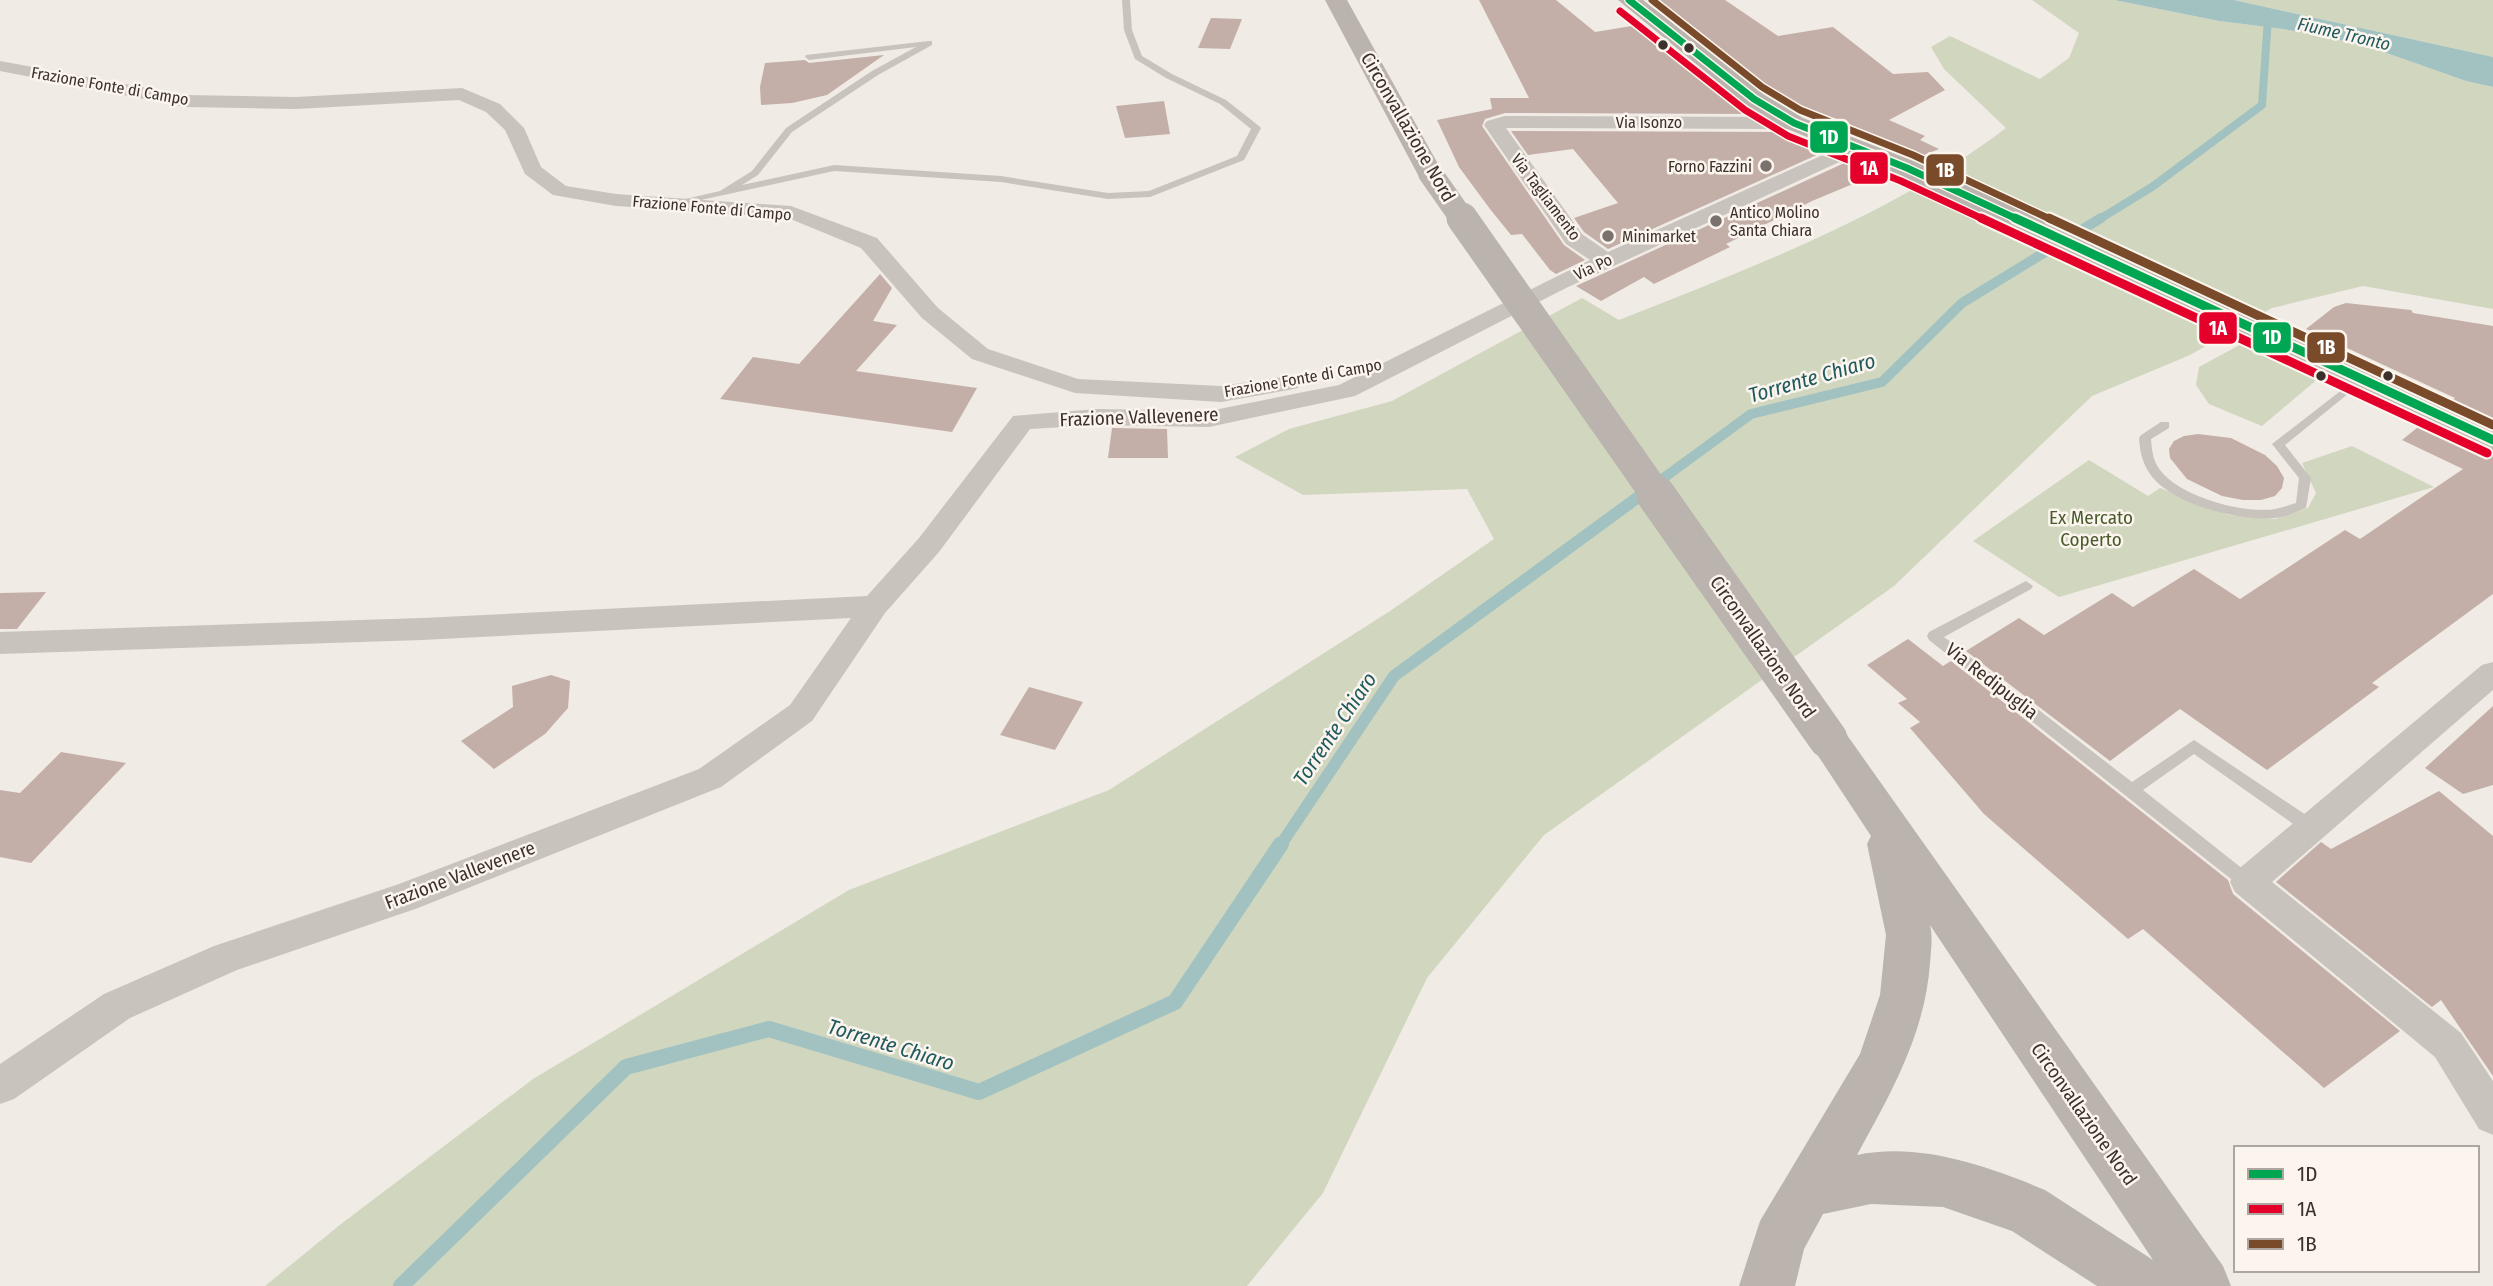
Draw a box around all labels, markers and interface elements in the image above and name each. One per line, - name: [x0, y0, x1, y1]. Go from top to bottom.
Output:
- water label: Fiume Tronto: [2295, 13, 2393, 55]
- unlabelled marker: [1656, 38, 1670, 52]
- unlabelled marker: [1682, 41, 1696, 55]
- street label: Circonvallazione Nord: [1356, 48, 1460, 206]
- street label: Frazione Fonte di Campo: [30, 63, 190, 109]
- street label: Via Isonzo: [1616, 113, 1682, 132]
- line badge: 1D: [1809, 120, 1849, 154]
- text: 1D: [1819, 126, 1839, 149]
- street label: Via Tagliamento: [1507, 150, 1585, 244]
- line badge: 1A: [1849, 151, 1889, 185]
- line badge: 1B: [1925, 153, 1965, 187]
- place label: Forno Fazzini: [1668, 157, 1752, 176]
- text: 1A: [1860, 157, 1879, 180]
- marker: Forno Fazzini: [1758, 158, 1774, 174]
- text: 1B: [1936, 159, 1955, 182]
- street label: Frazione Fonte di Campo: [632, 192, 792, 224]
- place label: Antico Molino Santa Chiara: [1730, 203, 1820, 240]
- marker: Antico Molino Santa Chiara: [1708, 213, 1724, 229]
- place label: Minimarket: [1622, 227, 1697, 246]
- marker: Minimarket: [1600, 228, 1616, 244]
- street label: Via Po: [1571, 250, 1615, 284]
- line badge: 1A: [2198, 311, 2238, 345]
- text: 1A: [2209, 317, 2228, 340]
- line badge: 1D: [2252, 321, 2292, 354]
- text: 1D: [2262, 326, 2282, 349]
- line badge: 1B: [2306, 331, 2346, 364]
- text: 1B: [2317, 336, 2336, 359]
- water label: Torrente Chiaro: [1745, 347, 1879, 409]
- street label: Frazione Fonte di Campo: [1223, 355, 1383, 401]
- unlabelled marker: [2314, 369, 2328, 383]
- unlabelled marker: [2381, 369, 2395, 383]
- street label: Frazione Vallevenere: [1059, 403, 1219, 431]
- park label: Ex Mercato Coperto: [2049, 506, 2133, 551]
- street label: Circonvallazione Nord: [1705, 571, 1821, 723]
- street label: Via Redipuglia: [1941, 638, 2043, 724]
- water label: Torrente Chiaro: [1288, 667, 1382, 791]
- street label: Frazione Vallevenere: [382, 836, 538, 914]
- water label: Torrente Chiaro: [825, 1013, 957, 1077]
- street label: Circonvallazione Nord: [2026, 1038, 2142, 1190]
- legend: [2234, 1146, 2479, 1272]
- text: 1D: [2297, 1161, 2317, 1187]
- text: 1A: [2297, 1196, 2316, 1222]
- text: 1B: [2297, 1231, 2317, 1257]

